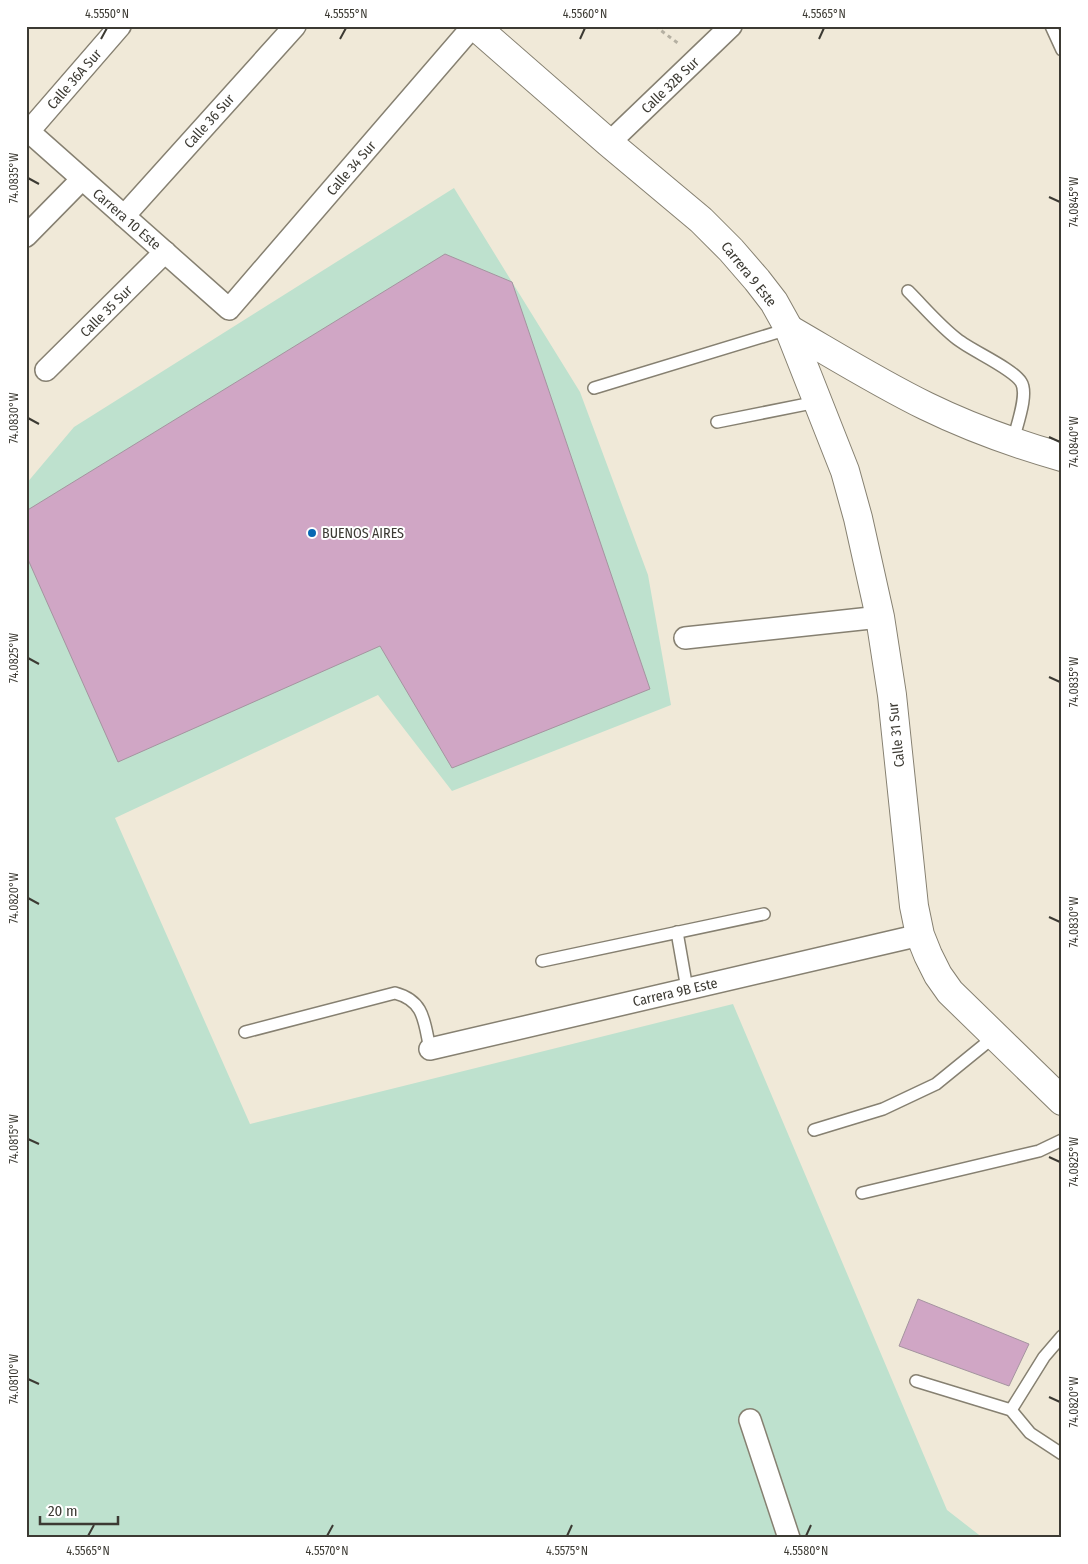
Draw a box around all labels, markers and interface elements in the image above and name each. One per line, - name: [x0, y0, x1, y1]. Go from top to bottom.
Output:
- text: 4.5550°N: [85, 7, 129, 21]
- text: 4.5555°N: [324, 7, 368, 21]
- text: 4.5560°N: [563, 7, 607, 21]
- text: 4.5565°N: [802, 7, 846, 21]
- street label: Calle 36A Sur: [44, 46, 105, 113]
- street label: Calle 32B Sur: [638, 54, 703, 117]
- street label: Calle 36 Sur: [181, 91, 238, 152]
- street label: Calle 34 Sur: [323, 138, 380, 199]
- text: 74.0835°W: [7, 153, 21, 203]
- text: 74.0845°W: [1067, 177, 1081, 227]
- street label: Carrera 10 Este: [89, 185, 164, 254]
- street label: Carrera 9 Este: [717, 238, 780, 310]
- street label: Calle 35 Sur: [77, 282, 136, 341]
- text: 74.0830°W: [7, 392, 21, 444]
- text: 74.0840°W: [1067, 416, 1081, 468]
- place label: BUENOS AIRES: [322, 525, 404, 542]
- marker: BUENOS AIRES: [306, 527, 318, 539]
- text: 74.0825°W: [7, 633, 21, 683]
- text: 74.0835°W: [1067, 657, 1081, 707]
- street label: Calle 31 Sur: [885, 702, 908, 768]
- text: 74.0820°W: [7, 872, 21, 924]
- text: 74.0830°W: [1067, 896, 1081, 948]
- street label: Carrera 9B Este: [631, 974, 719, 1010]
- text: 74.0815°W: [7, 1114, 21, 1164]
- text: 74.0825°W: [1067, 1137, 1081, 1187]
- text: 74.0810°W: [7, 1354, 21, 1404]
- text: 74.0820°W: [1067, 1376, 1081, 1428]
- scale bar: [40, 1494, 118, 1526]
- text: 20 m: [48, 1502, 78, 1520]
- text: 4.5565°N: [66, 1544, 110, 1558]
- text: 4.5570°N: [305, 1544, 349, 1558]
- text: 4.5575°N: [546, 1544, 588, 1558]
- text: 4.5580°N: [784, 1544, 828, 1558]

